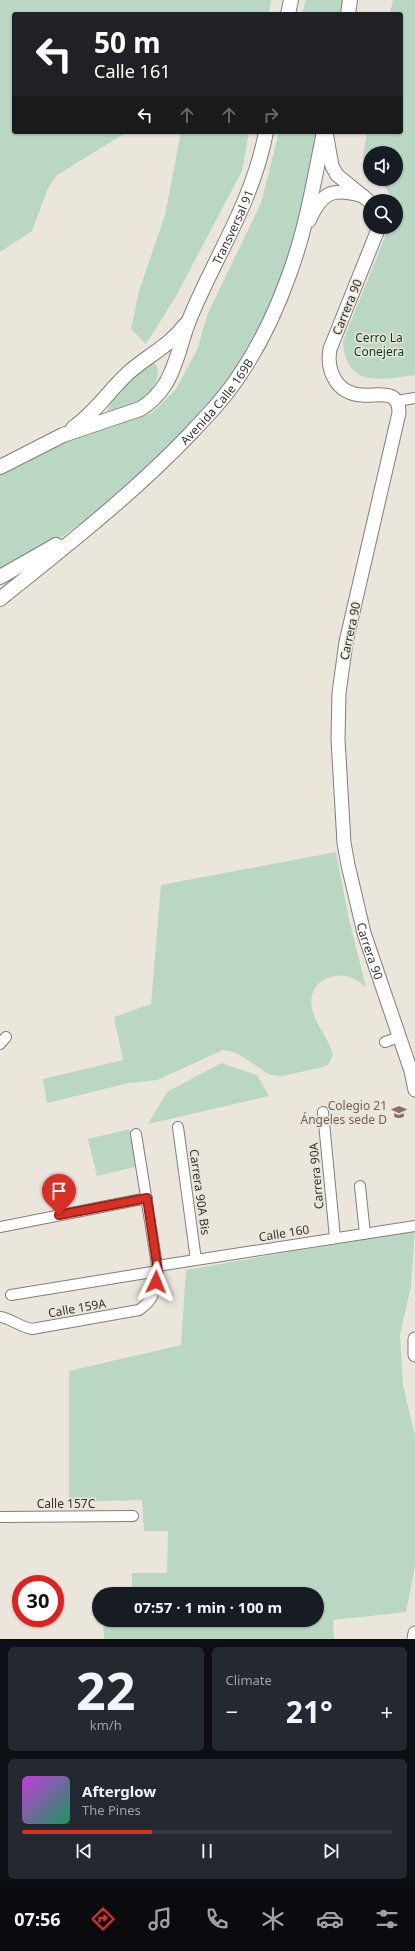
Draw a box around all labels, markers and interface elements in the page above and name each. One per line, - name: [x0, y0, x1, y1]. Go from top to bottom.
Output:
- text: 50 m: [94, 23, 161, 61]
- icon: left: [28, 28, 80, 80]
- text: Calle 161: [94, 59, 170, 83]
- icon: left: [134, 104, 156, 126]
- icon: ahead: [176, 104, 198, 126]
- icon: ahead: [218, 104, 240, 126]
- icon: right: [260, 104, 282, 126]
- map controls: [363, 146, 403, 234]
- button: sound: [363, 146, 403, 186]
- street label: Transversal 91: [208, 187, 257, 267]
- button: search: [363, 194, 403, 234]
- street label: Carrera 90: [328, 276, 366, 338]
- park label: Cerro La Conejera: [354, 329, 404, 360]
- street label: Avenida Calle 169B: [176, 355, 257, 448]
- street label: Carrera 90: [336, 600, 364, 662]
- street label: Carrera 90: [353, 921, 388, 982]
- place label: Colegio 21 Ángeles sede D: [300, 1097, 387, 1128]
- school or university icon: Colegio 21 Ángeles sede D: [390, 1103, 408, 1121]
- street label: Carrera 90A: [305, 1142, 327, 1210]
- street label: Carrera 90A Bis: [186, 1148, 214, 1236]
- pin: [42, 1174, 76, 1215]
- icon: arrive: [48, 1180, 70, 1202]
- street label: Calle 160: [257, 1221, 311, 1245]
- position arrow: [135, 1261, 177, 1303]
- street label: Calle 159A: [47, 1294, 108, 1321]
- street label: Calle 157C: [37, 1495, 96, 1512]
- speed limit sign: 30: [12, 1575, 64, 1627]
- text: 07:57 · 1 min · 100 m: [134, 1597, 282, 1617]
- text: 22: [76, 1654, 136, 1725]
- text: Climate: [226, 1671, 272, 1689]
- text: 21°: [286, 1691, 333, 1732]
- text: −: [226, 1696, 238, 1726]
- text: +: [380, 1696, 393, 1726]
- text: km/h: [90, 1716, 122, 1734]
- text: Afterglow: [82, 1781, 156, 1801]
- text: The Pines: [82, 1801, 141, 1819]
- icon: previous: [73, 1840, 95, 1862]
- icon: pause: [196, 1840, 218, 1862]
- icon: next: [320, 1840, 342, 1862]
- icon: directions: [89, 1905, 117, 1933]
- icon: music: [146, 1905, 174, 1933]
- icon: phone: [203, 1905, 231, 1933]
- icon: climate: [259, 1905, 287, 1933]
- icon: car: [316, 1905, 344, 1933]
- icon: filters: [373, 1905, 401, 1933]
- text: 07:56: [14, 1907, 61, 1931]

